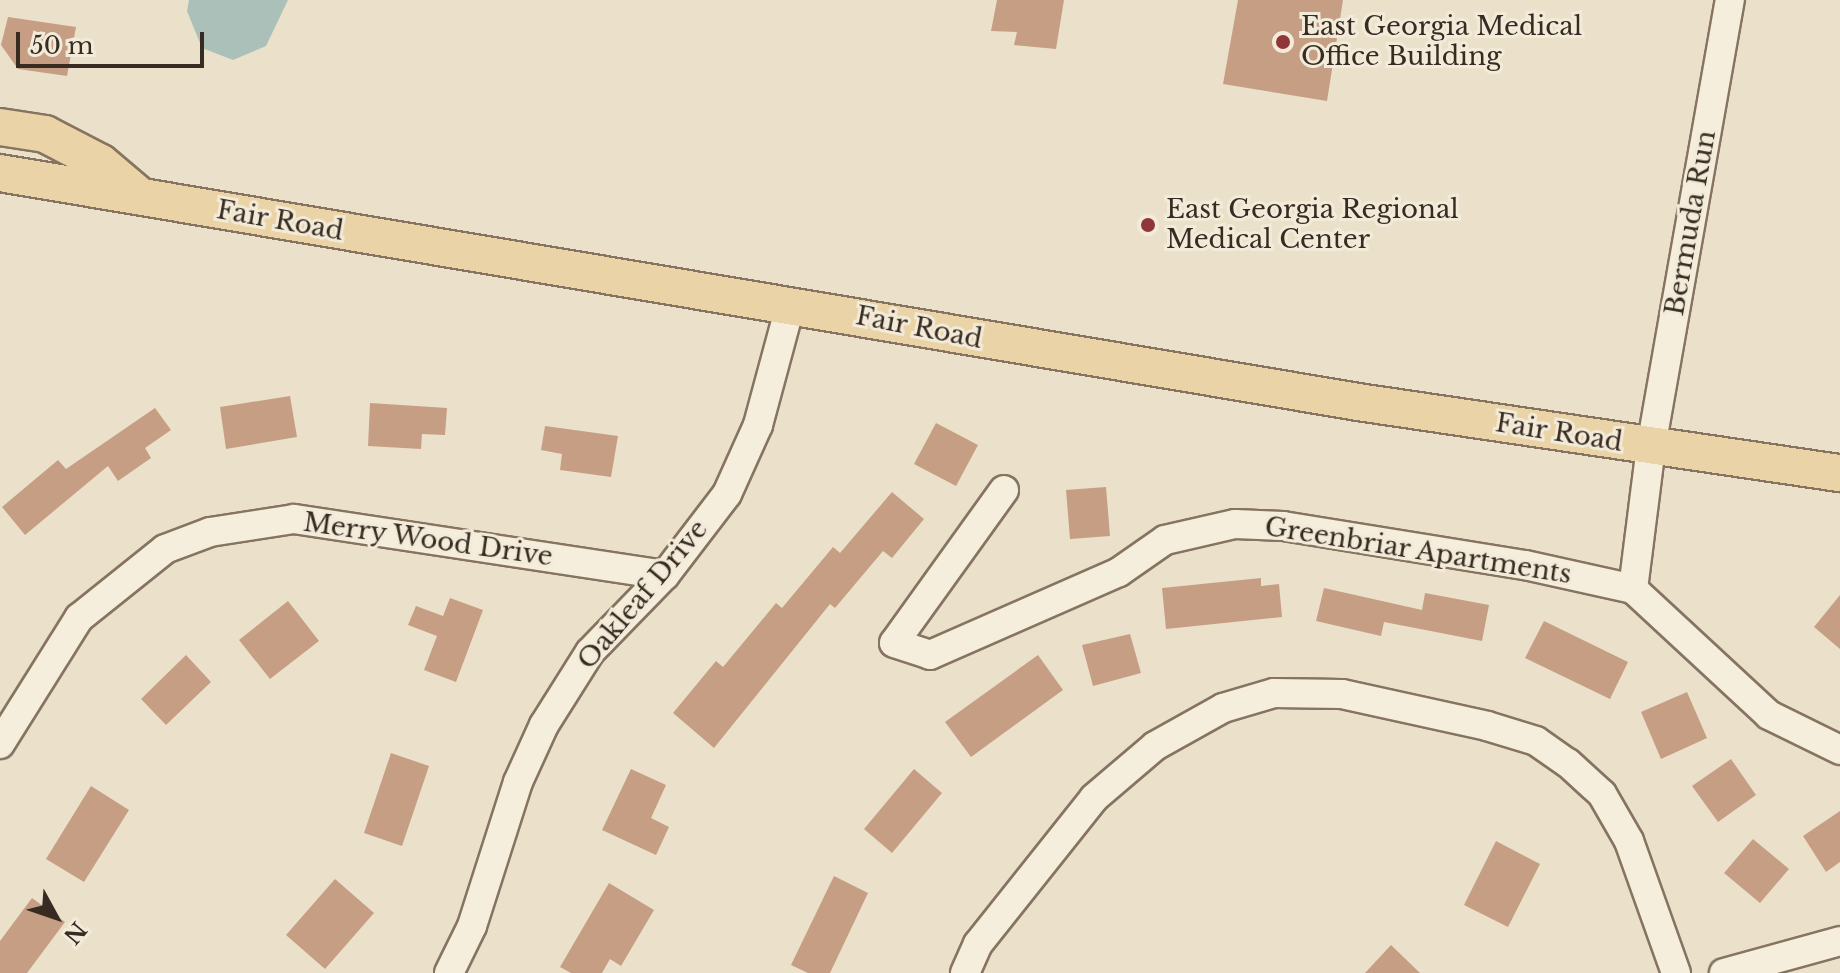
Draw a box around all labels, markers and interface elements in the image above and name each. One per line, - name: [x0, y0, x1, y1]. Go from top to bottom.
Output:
- place label: East Georgia Medical Office Building: [1301, 11, 1582, 72]
- scale bar: [20, 16, 208, 66]
- text: 50 m: [30, 31, 93, 60]
- marker: East Georgia Medical Office Building: [1272, 31, 1294, 53]
- street label: Bermuda Run: [1659, 128, 1723, 318]
- street label: Fair Road: [214, 194, 346, 248]
- place label: East Georgia Regional Medical Center: [1166, 194, 1459, 256]
- marker: East Georgia Regional Medical Center: [1137, 214, 1159, 236]
- street label: Fair Road: [853, 300, 985, 356]
- street label: Fair Road: [1493, 408, 1625, 458]
- street label: Merry Wood Drive: [300, 507, 556, 573]
- street label: Greenbriar Apartments: [1262, 511, 1574, 591]
- street label: Oakleaf Drive: [572, 514, 714, 676]
- north arrow: [16, 877, 96, 957]
- text: N: [58, 916, 92, 949]

